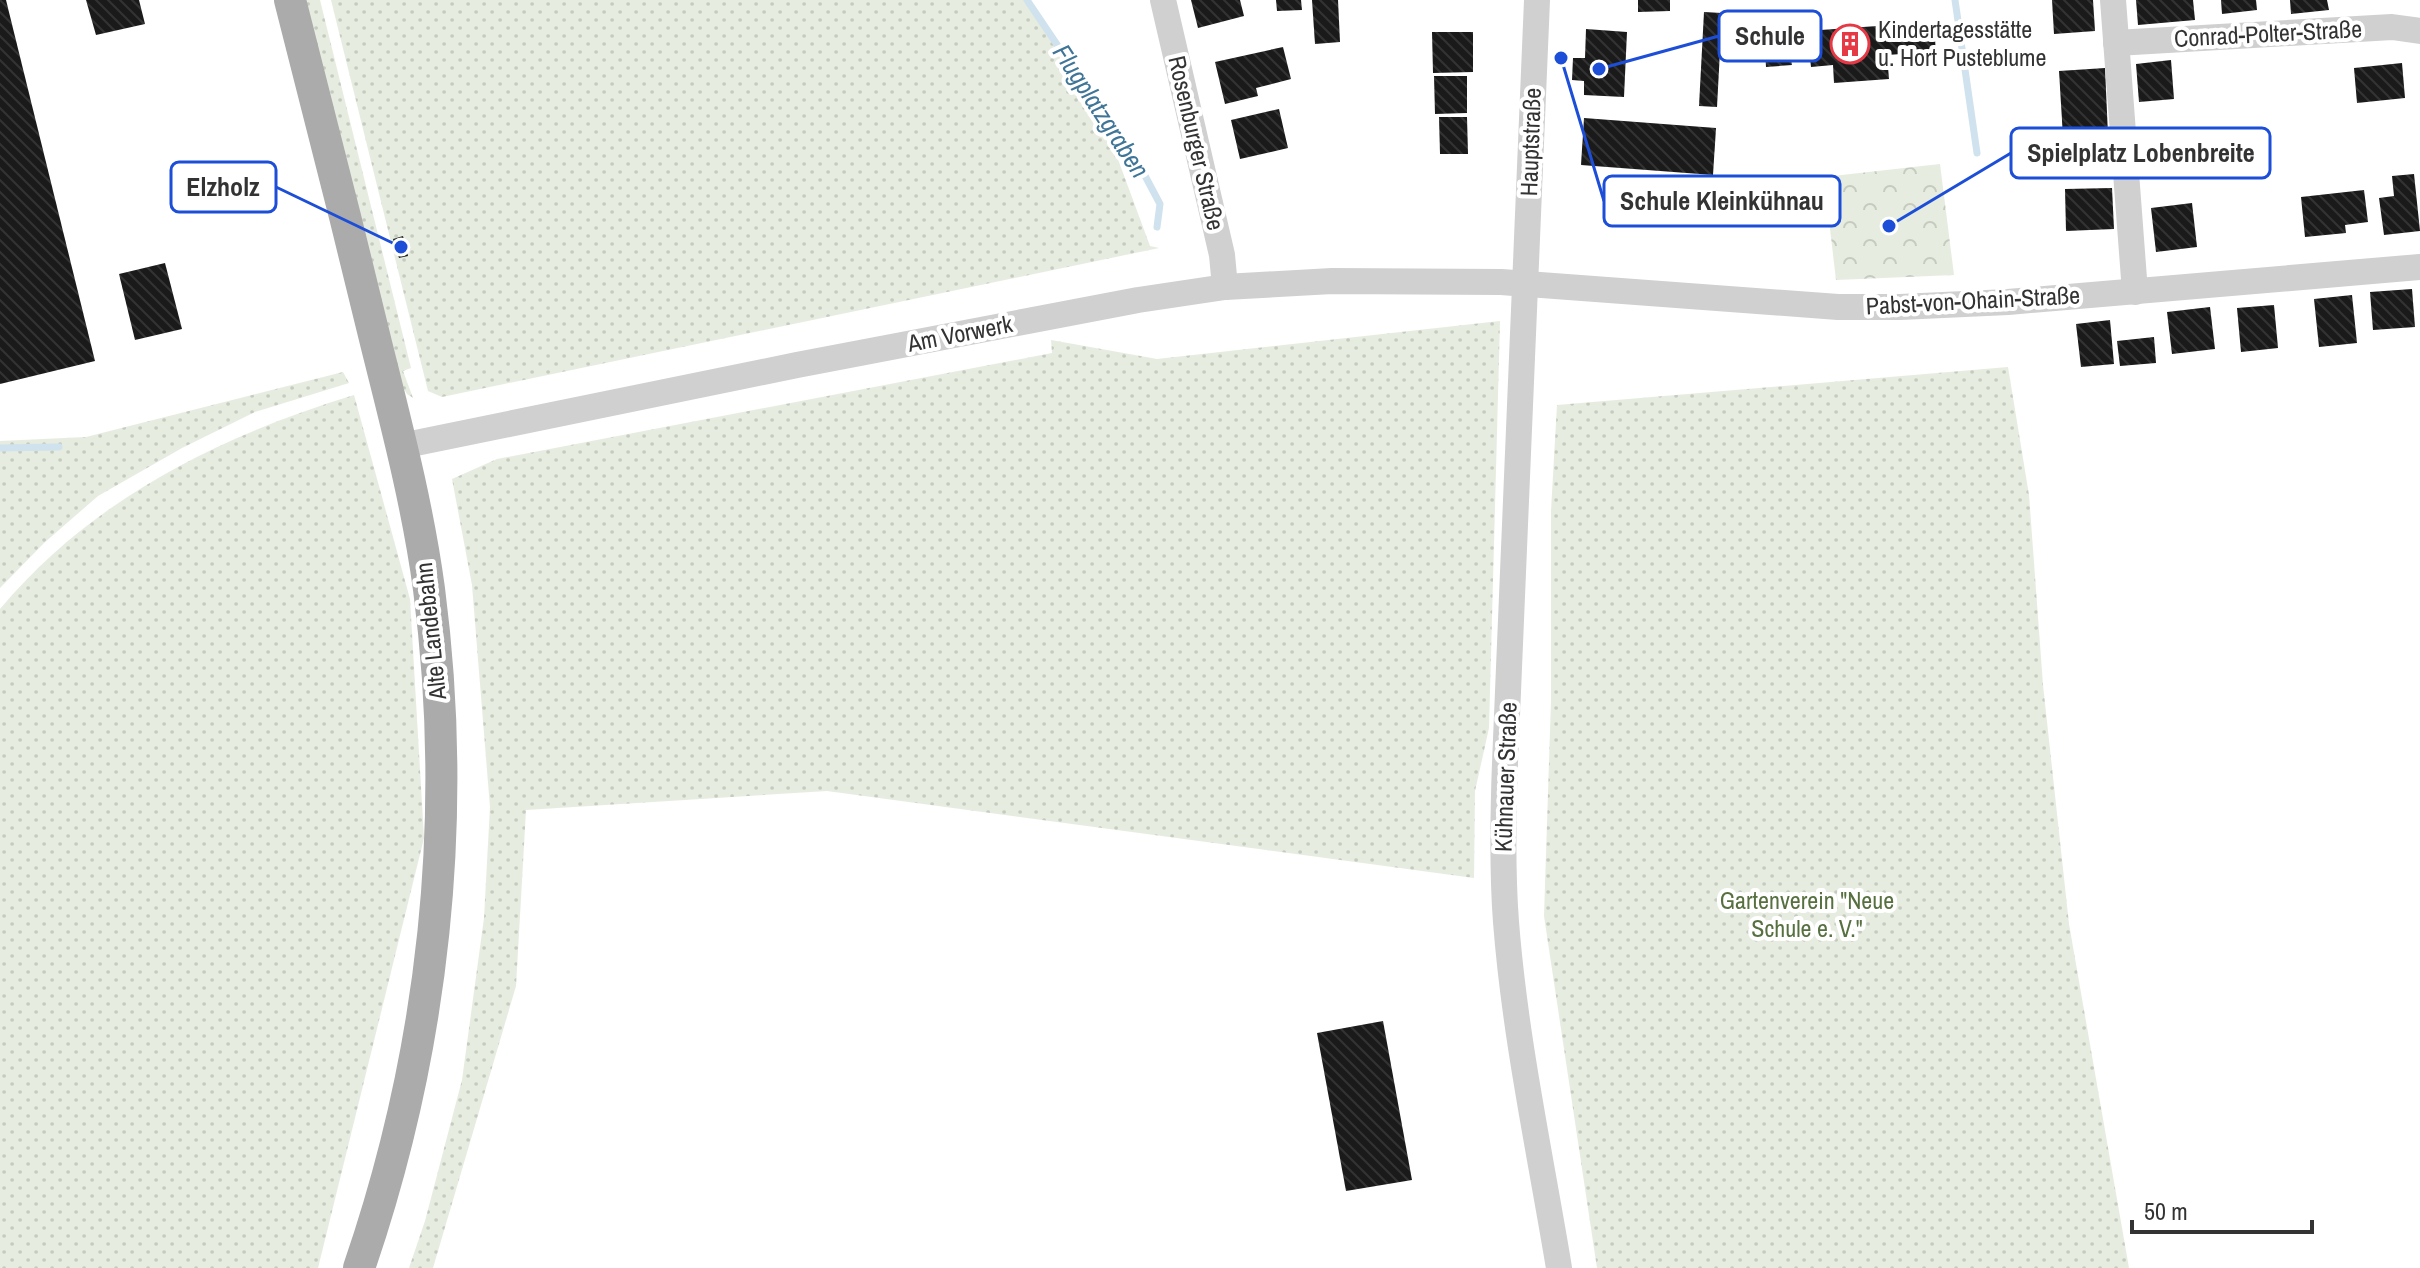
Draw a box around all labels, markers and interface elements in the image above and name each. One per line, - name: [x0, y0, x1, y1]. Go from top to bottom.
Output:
- callout: Schule: [1719, 11, 1821, 61]
- street label: Conrad-Polter-Straße: [2173, 12, 2363, 54]
- place label: Kindertagesstätte u. Hort Pusteblume: [1878, 13, 2046, 73]
- text: Schule: [1735, 18, 1805, 53]
- building icon: Kindertagesstätte u. Hort Pusteblume: [1829, 23, 1871, 65]
- water label: Flugplatzgraben: [1045, 37, 1158, 184]
- street label: Rosenburger Straße: [1161, 52, 1233, 233]
- street label: Hauptstraße: [1512, 87, 1548, 197]
- callout: Spielplatz Lobenbreite: [2011, 128, 2270, 178]
- text: Spielplatz Lobenbreite: [2027, 135, 2255, 170]
- callout: Elzholz: [171, 162, 276, 212]
- text: Elzholz: [186, 169, 260, 204]
- callout: Schule Kleinkühnau: [1604, 176, 1840, 226]
- text: Schule Kleinkühnau: [1620, 183, 1824, 218]
- street label: Pabst-von-Ohain-Straße: [1865, 278, 2081, 322]
- street label: Am Vorwerk: [904, 307, 1015, 359]
- street label: Alte Landebahn: [407, 561, 453, 702]
- street label: Kühnauer Straße: [1486, 702, 1524, 852]
- park label: Gartenverein "Neue Schule e. V.": [1720, 884, 1894, 944]
- scale bar: [2132, 1184, 2312, 1234]
- text: 50 m: [2144, 1195, 2188, 1227]

